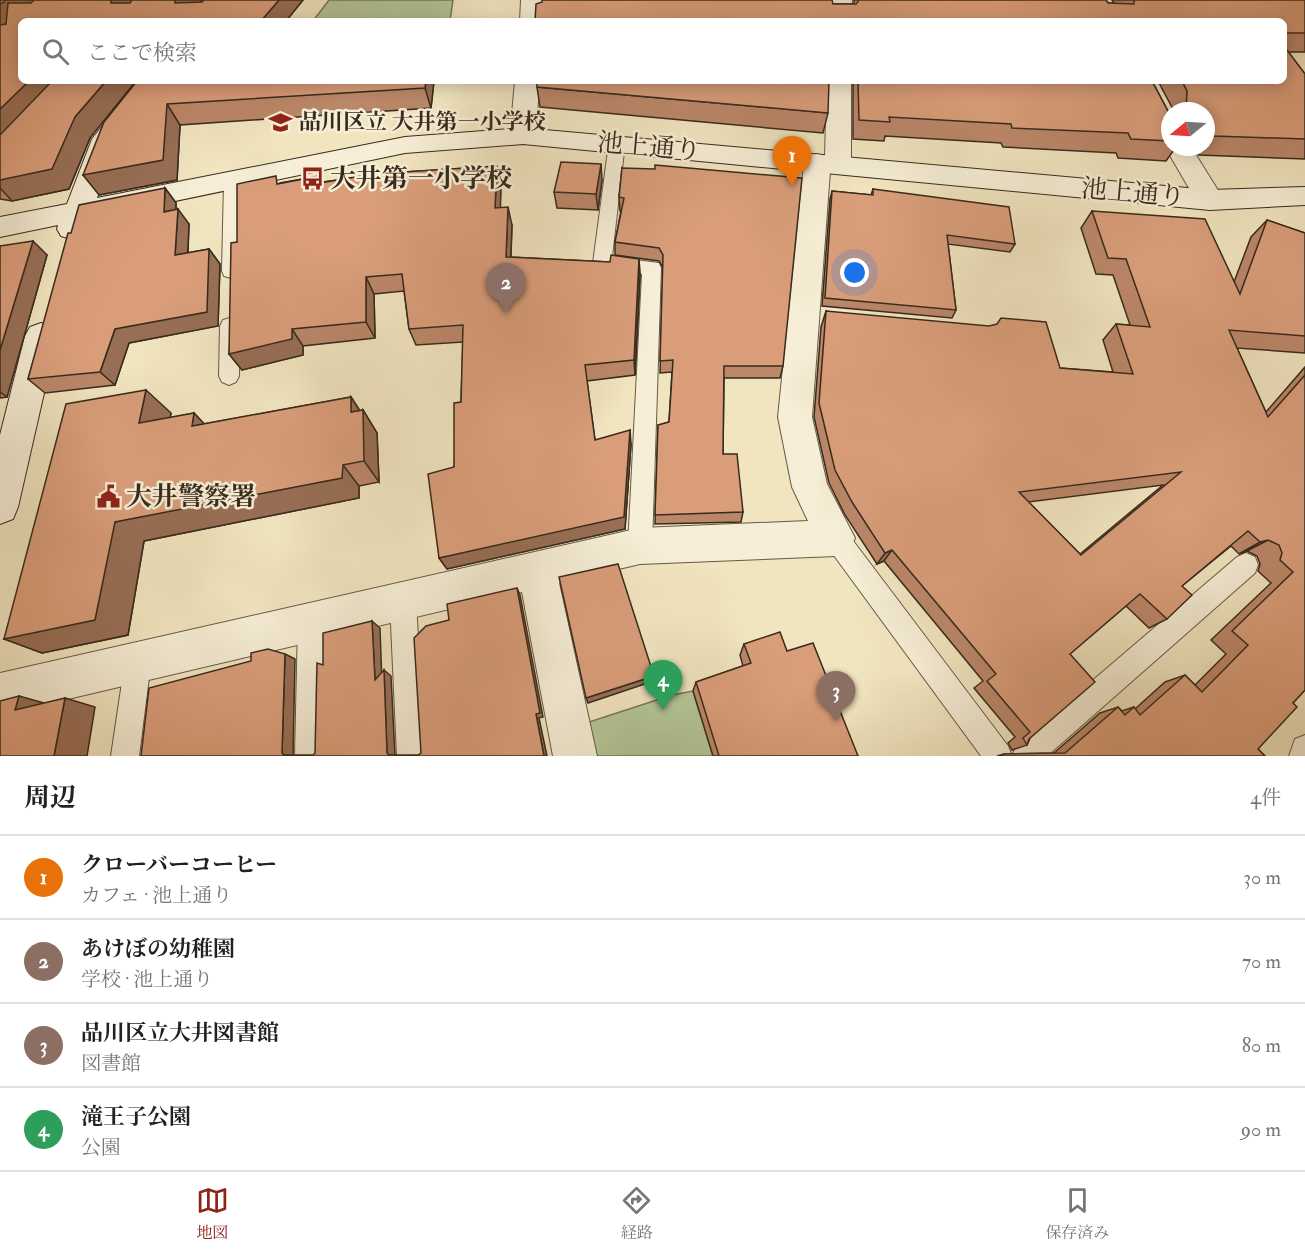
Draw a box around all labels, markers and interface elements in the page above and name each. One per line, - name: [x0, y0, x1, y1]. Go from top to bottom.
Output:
- search box: [18, 18, 1287, 84]
- icon: search: [39, 35, 72, 68]
- text: ここで検索: [87, 39, 197, 67]
- north arrow: [1161, 102, 1215, 156]
- place label: 品川区立 大井第一小学校: [299, 108, 546, 136]
- school or university icon: 品川区立 大井第一小学校: [268, 109, 294, 135]
- street label: 池上通り: [596, 127, 702, 167]
- pin: 1: [772, 136, 812, 186]
- place label: 大井第一小学校: [330, 163, 512, 195]
- bus stop icon: 大井第一小学校: [299, 166, 325, 192]
- street label: 池上通り: [1080, 173, 1186, 213]
- your location: [840, 258, 869, 287]
- pin: 2: [486, 264, 526, 313]
- place label: 大井警察署: [126, 481, 256, 513]
- public building icon: 大井警察署: [95, 484, 121, 510]
- pin: 4: [644, 660, 682, 710]
- pin: 3: [816, 672, 856, 721]
- text: 周辺: [24, 782, 76, 814]
- text: 4件: [1250, 785, 1281, 810]
- text: クローバーコーヒー: [81, 851, 277, 879]
- text: 1: [40, 865, 47, 890]
- text: 30 m: [1243, 865, 1281, 890]
- text: カフェ · 池上通り: [81, 883, 232, 908]
- text: あけぼの幼稚園: [81, 935, 235, 963]
- text: 2: [38, 949, 49, 974]
- text: 70 m: [1242, 949, 1281, 974]
- text: 学校 · 池上通り: [81, 967, 213, 992]
- text: 品川区立大井図書館: [81, 1019, 279, 1047]
- text: 3: [40, 1033, 47, 1058]
- text: 80 m: [1242, 1033, 1281, 1058]
- text: 図書館: [81, 1051, 141, 1076]
- text: 滝王子公園: [81, 1103, 191, 1131]
- text: 4: [38, 1117, 49, 1142]
- text: 90 m: [1241, 1117, 1281, 1142]
- text: 公園: [81, 1135, 121, 1160]
- tab: 地図: [196, 1184, 229, 1243]
- tab: 経路: [620, 1184, 653, 1243]
- tab: 保存済み: [1045, 1184, 1109, 1243]

